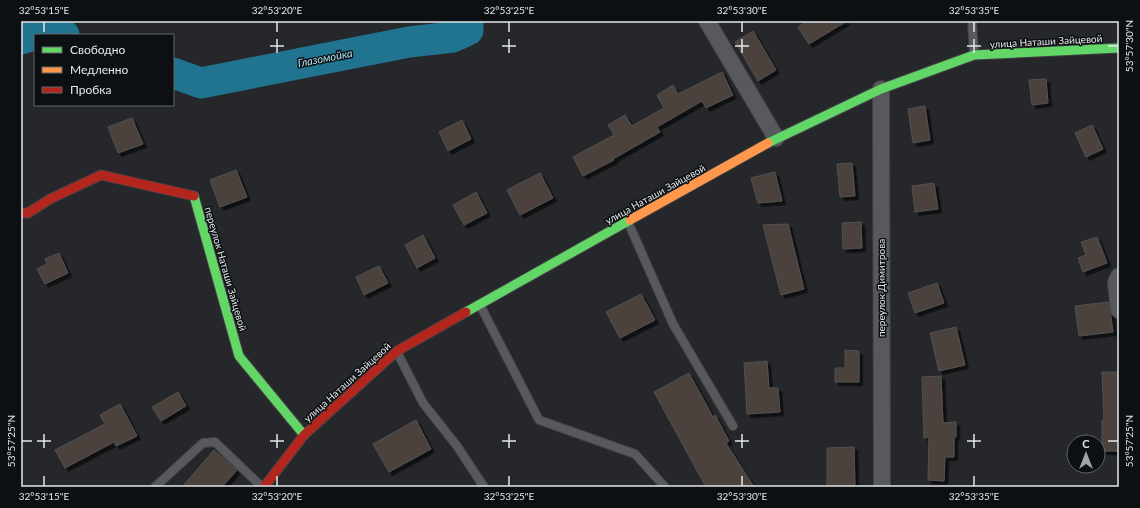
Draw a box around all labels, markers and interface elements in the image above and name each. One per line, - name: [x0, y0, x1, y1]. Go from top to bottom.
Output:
- text: 32°53'15"E: [19, 4, 69, 16]
- text: 32°53'20"E: [252, 4, 302, 16]
- text: 32°53'25"E: [484, 4, 534, 16]
- text: 32°53'30"E: [717, 4, 767, 16]
- text: 32°53'35"E: [949, 4, 999, 16]
- text: 53°57'30"N: [1123, 20, 1135, 72]
- street label: улица Наташи Зайцевой: [989, 32, 1103, 50]
- legend: [34, 34, 174, 106]
- text: Свободно: [70, 42, 126, 57]
- water label: Глазомойка: [296, 46, 354, 69]
- text: Медленно: [70, 62, 129, 77]
- text: Пробка: [70, 82, 111, 97]
- street label: улица Наташи Зайцевой: [603, 161, 707, 227]
- street label: переулок Наташи Зайцевой: [203, 206, 250, 333]
- street label: переулок Димитрова: [875, 239, 887, 337]
- street label: улица Наташи Зайцевой: [301, 340, 393, 424]
- text: 53°57'25"N: [5, 415, 17, 467]
- text: 53°57'25"N: [1123, 415, 1135, 467]
- north arrow: [1066, 434, 1106, 474]
- text: С: [1082, 437, 1090, 450]
- text: 32°53'15"E: [19, 490, 69, 502]
- text: 32°53'20"E: [252, 490, 302, 502]
- text: 32°53'25"E: [484, 490, 534, 502]
- text: 32°53'30"E: [717, 490, 767, 502]
- text: 32°53'35"E: [949, 490, 999, 502]

